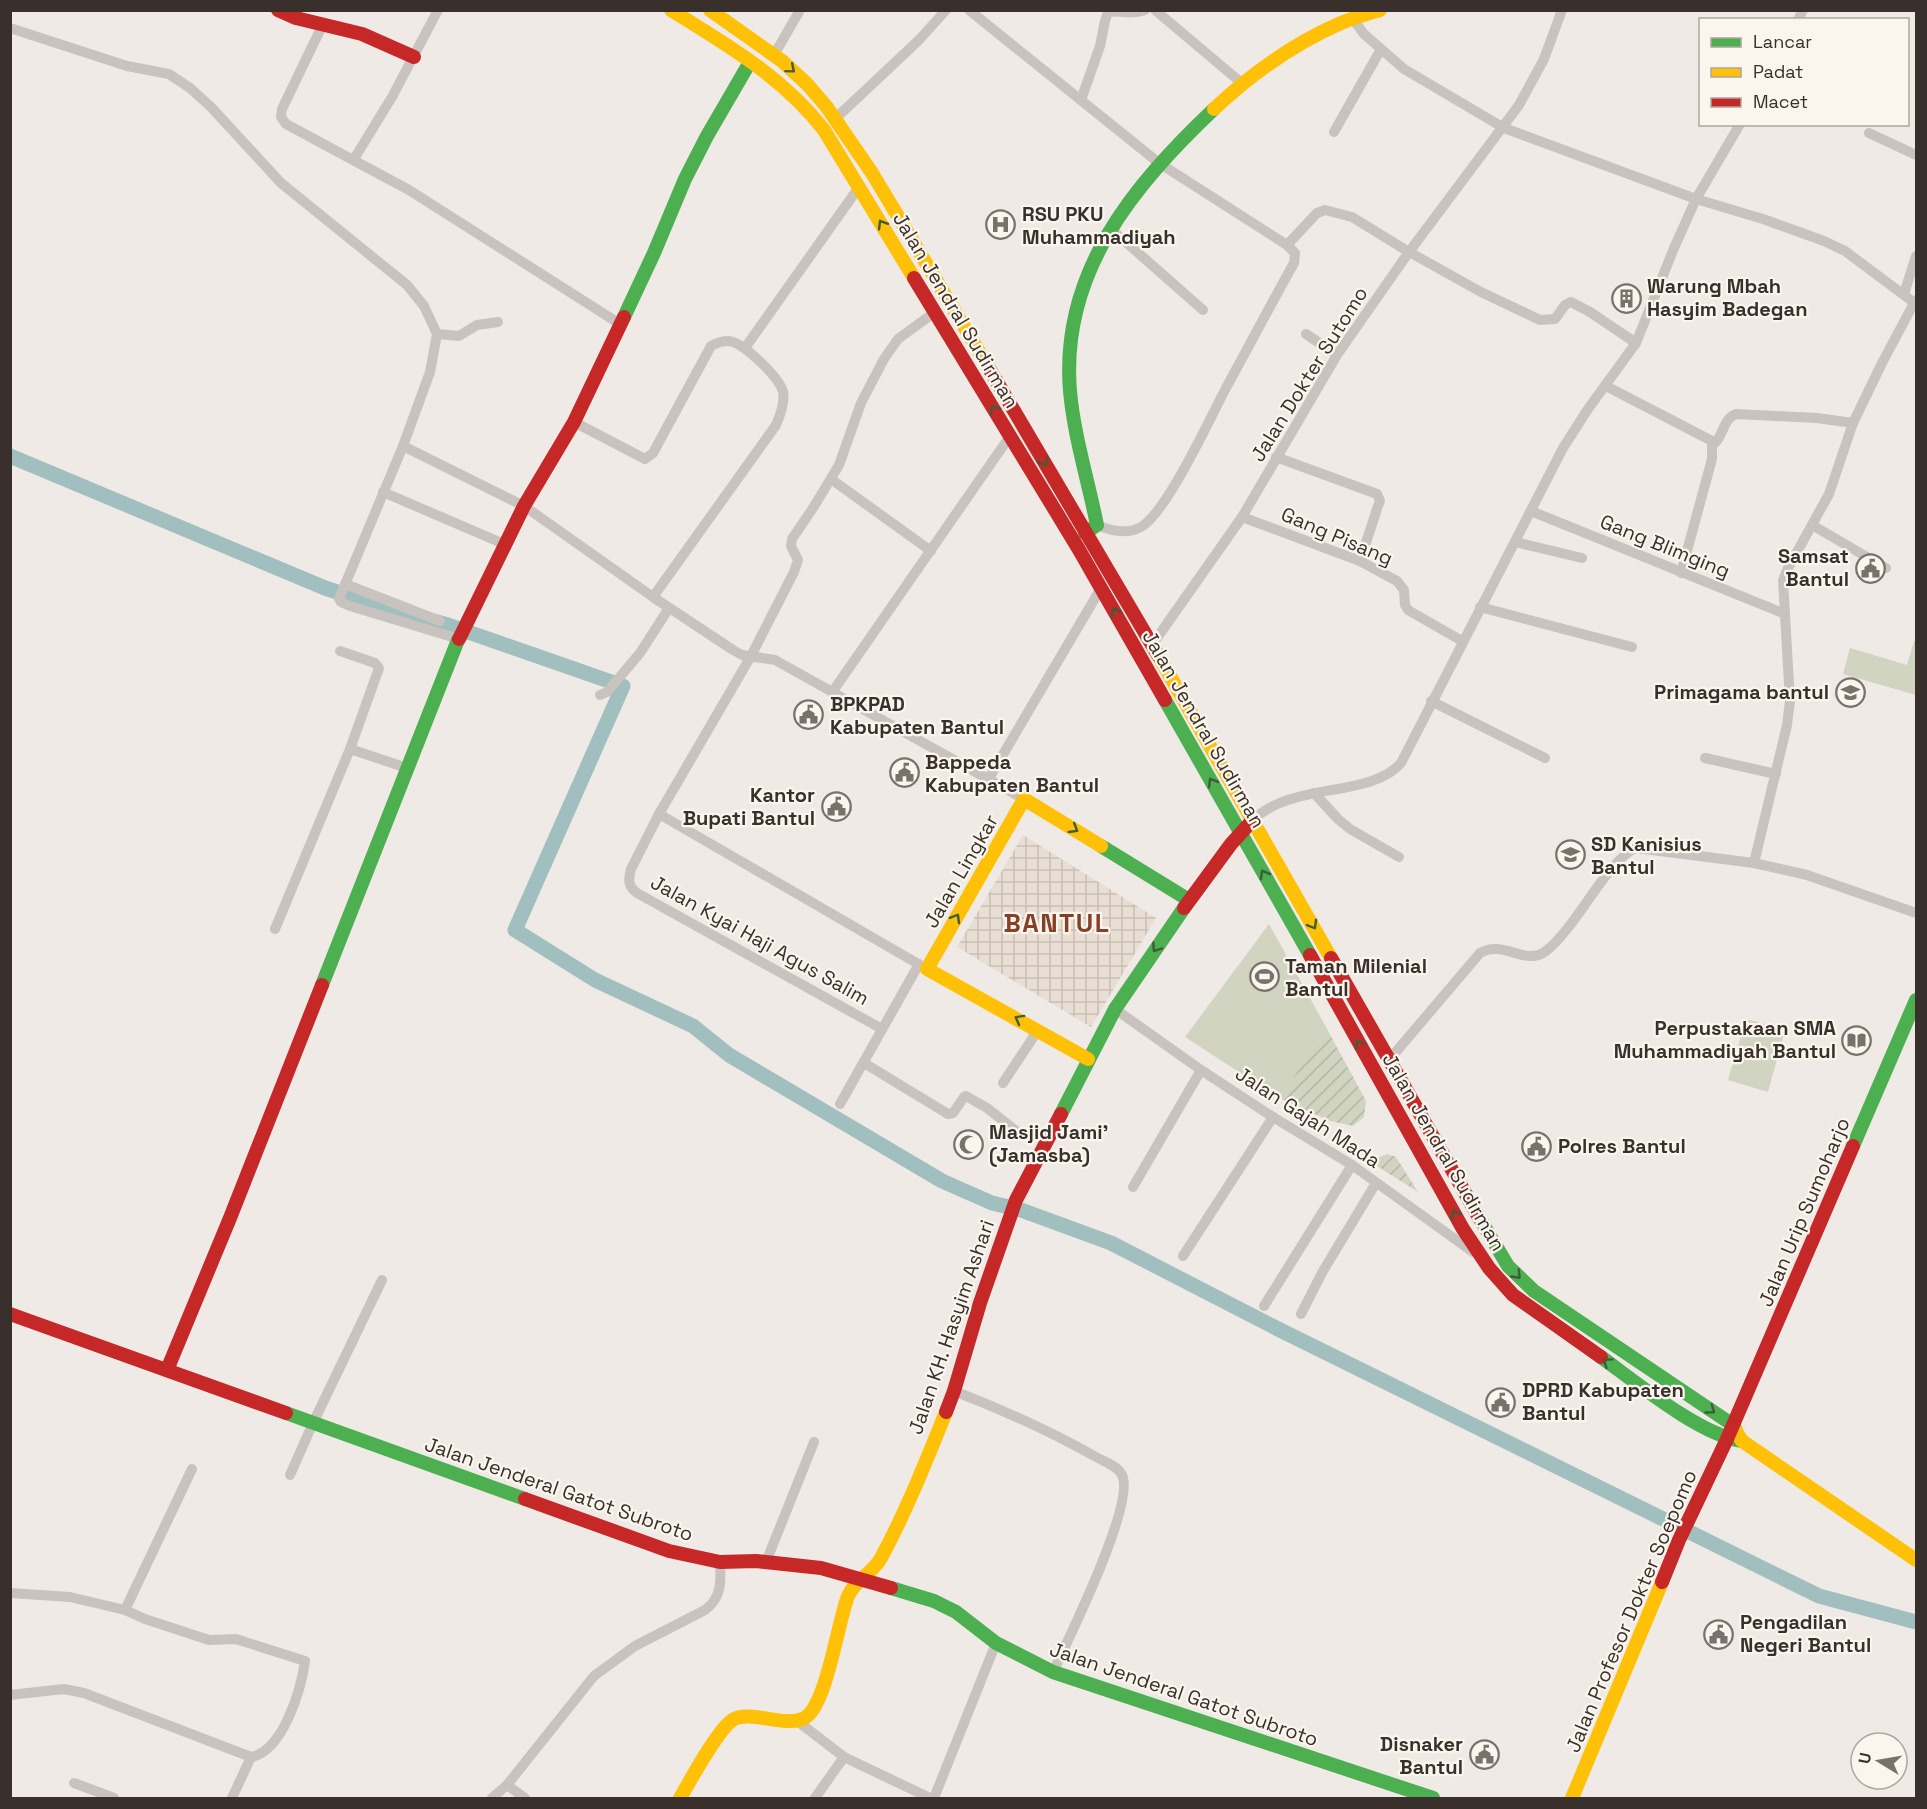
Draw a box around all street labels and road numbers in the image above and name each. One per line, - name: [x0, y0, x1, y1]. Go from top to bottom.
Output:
- street label: Jalan Jendral Sudirman: [887, 207, 1025, 413]
- street label: Jalan Dokter Sutomo: [1245, 282, 1373, 466]
- street label: Gang Pisang: [1277, 501, 1397, 571]
- street label: Gang Blimging: [1596, 508, 1734, 584]
- street label: Jalan Jendral Sudirman: [1137, 625, 1271, 833]
- street label: Jalan Lingkar: [918, 809, 1004, 933]
- street label: Jalan Kyai Haji Agus Salim: [646, 869, 874, 1011]
- street label: Jalan Jendral Sudirman: [1377, 1048, 1511, 1256]
- street label: Jalan Gajah Mada: [1230, 1060, 1386, 1174]
- street label: Jalan Urip Sumoharjo: [1752, 1113, 1856, 1311]
- street label: Jalan KH. Hasyim Ashari: [902, 1216, 1000, 1438]
- street label: Jalan Jenderal Gatot Subroto: [421, 1431, 697, 1547]
- street label: Jalan Profesor Dokter Soepomo: [1560, 1466, 1702, 1756]
- street label: Jalan Jenderal Gatot Subroto: [1046, 1636, 1322, 1752]

